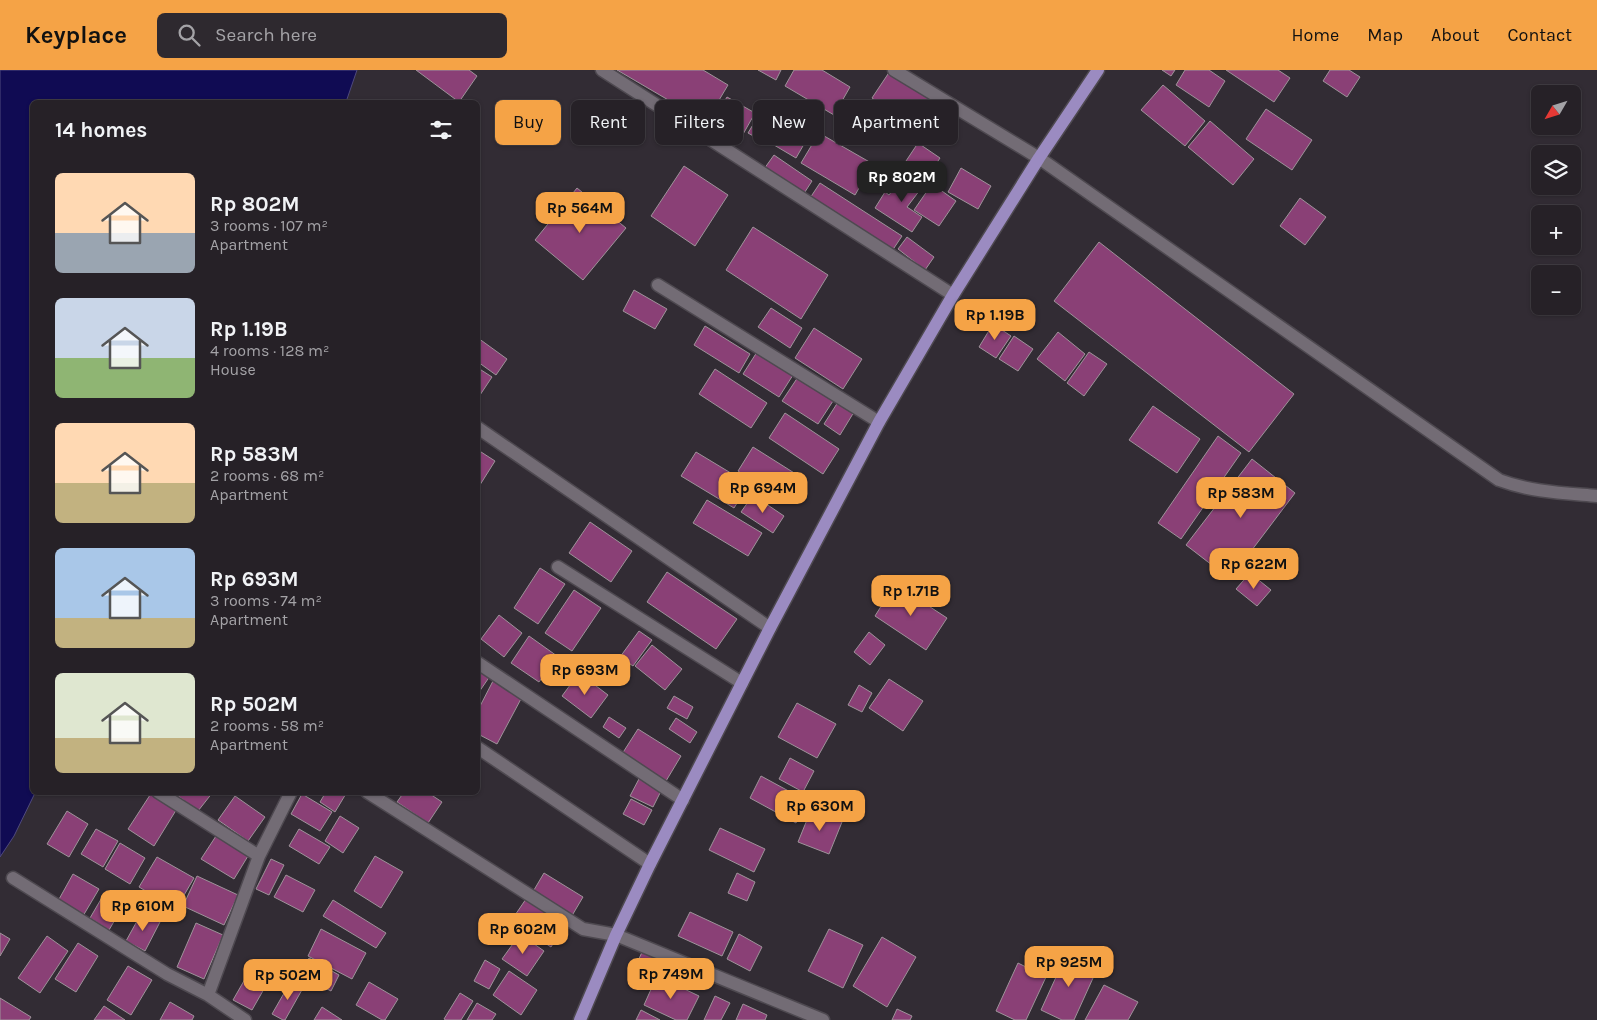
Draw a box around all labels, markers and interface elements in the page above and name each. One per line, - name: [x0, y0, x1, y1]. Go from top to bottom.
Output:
- search box: [157, 13, 507, 58]
- text: Keyplace: [25, 21, 127, 49]
- icon: search: [175, 21, 203, 49]
- text: Search here: [215, 24, 317, 46]
- text: Home: [1291, 24, 1339, 46]
- text: Map: [1367, 24, 1403, 46]
- text: About: [1431, 24, 1480, 46]
- text: Contact: [1508, 24, 1572, 46]
- north arrow: [1531, 85, 1581, 135]
- map controls: [1531, 85, 1581, 315]
- chip: Buy: [495, 100, 561, 145]
- chip: Rent: [571, 100, 645, 145]
- chip: Filters: [655, 100, 743, 145]
- chip: New: [753, 100, 824, 145]
- chip: Apartment: [834, 100, 958, 145]
- icon: filters: [427, 116, 455, 144]
- text: 14 homes: [55, 118, 147, 142]
- button: layers: [1531, 145, 1581, 195]
- pin: Rp 802M: [856, 160, 948, 203]
- text: Rp 802M: [868, 167, 936, 186]
- pin: Rp 564M: [534, 191, 626, 234]
- text: Rp 802M: [210, 192, 300, 216]
- icon: home: [95, 193, 155, 253]
- text: Rp 564M: [547, 198, 613, 217]
- button: +: [1531, 205, 1581, 255]
- text: 3 rooms · 107 m²: [210, 216, 328, 235]
- text: Apartment: [210, 235, 288, 254]
- button: −: [1531, 265, 1581, 315]
- pin: Rp 1.19B: [943, 298, 1047, 341]
- text: Rp 1.19B: [965, 305, 1025, 324]
- text: Rp 1.19B: [210, 317, 288, 341]
- icon: home: [95, 318, 155, 378]
- text: 4 rooms · 128 m²: [210, 341, 329, 360]
- text: House: [210, 360, 256, 379]
- text: Rp 583M: [210, 442, 299, 466]
- icon: home: [95, 443, 155, 503]
- text: 2 rooms · 68 m²: [210, 466, 324, 485]
- pin: Rp 694M: [717, 472, 809, 514]
- pin: Rp 583M: [1195, 476, 1287, 519]
- text: Rp 694M: [729, 478, 797, 497]
- text: Rp 583M: [1207, 483, 1275, 502]
- text: Apartment: [210, 485, 288, 504]
- pin: Rp 622M: [1208, 548, 1300, 590]
- text: Rp 622M: [1220, 554, 1288, 573]
- text: Rp 693M: [210, 567, 299, 591]
- icon: home: [95, 568, 155, 628]
- pin: Rp 1.71B: [859, 574, 963, 617]
- text: Rp 1.71B: [882, 581, 940, 600]
- text: 3 rooms · 74 m²: [210, 591, 322, 610]
- text: Apartment: [210, 610, 288, 629]
- pin: Rp 693M: [539, 654, 631, 696]
- text: Rp 693M: [551, 660, 619, 679]
- text: Rp 502M: [210, 692, 298, 716]
- icon: home: [95, 693, 155, 753]
- text: 2 rooms · 58 m²: [210, 716, 324, 735]
- text: Apartment: [210, 735, 288, 754]
- pin: Rp 630M: [774, 790, 866, 832]
- text: Rp 630M: [786, 796, 854, 815]
- pin: Rp 610M: [97, 890, 189, 932]
- text: Rp 610M: [111, 896, 175, 915]
- pin: Rp 602M: [477, 912, 569, 955]
- text: Rp 602M: [489, 919, 557, 938]
- pin: Rp 925M: [1023, 946, 1115, 988]
- text: Rp 925M: [1036, 952, 1102, 971]
- pin: Rp 502M: [242, 958, 334, 1001]
- pin: Rp 749M: [625, 958, 717, 1000]
- text: Rp 749M: [638, 964, 704, 983]
- text: Rp 502M: [254, 965, 322, 984]

